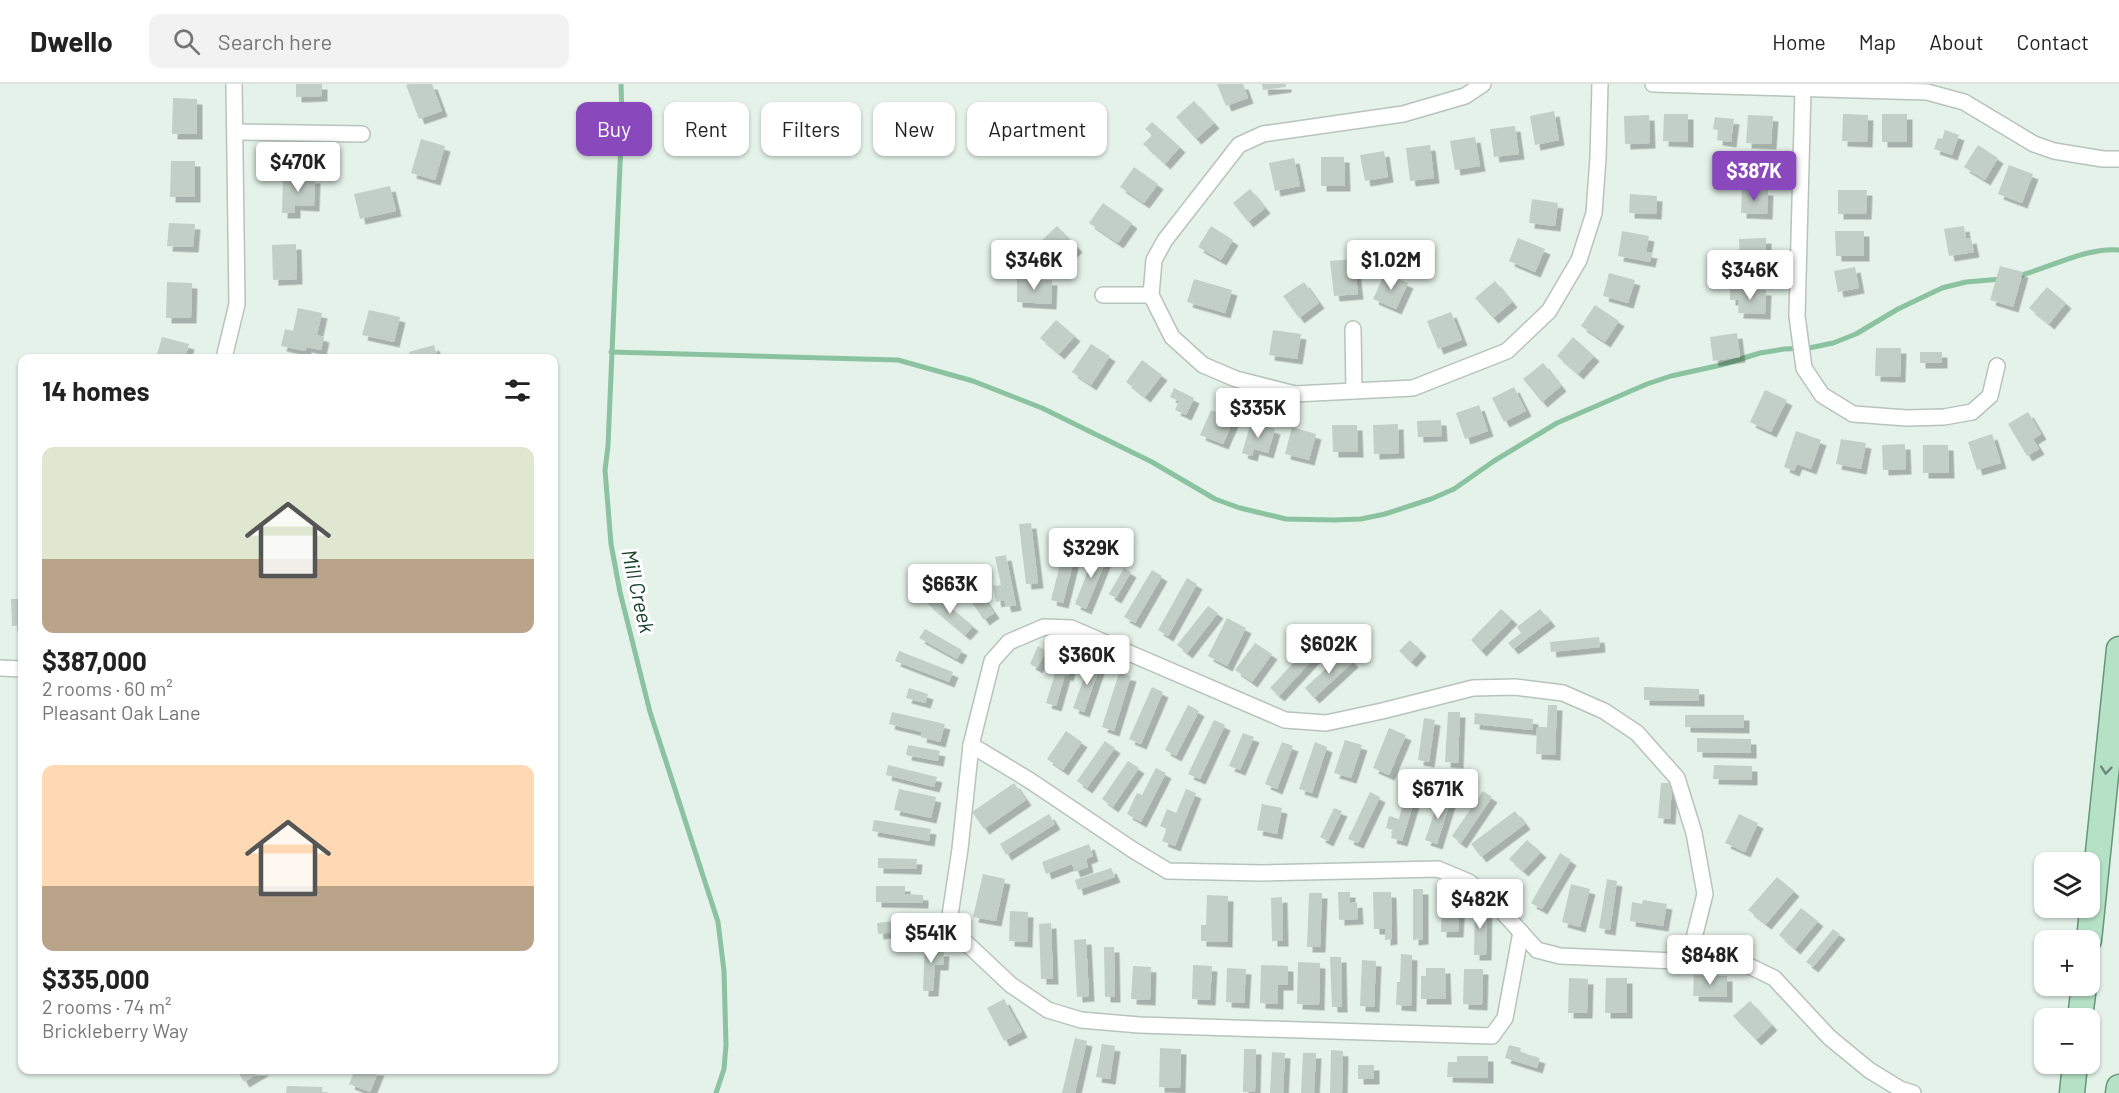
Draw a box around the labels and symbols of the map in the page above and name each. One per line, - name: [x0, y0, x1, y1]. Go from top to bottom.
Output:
- pin: $470K: [256, 142, 340, 193]
- pin: $387K: [1712, 151, 1796, 202]
- pin: $346K: [992, 240, 1076, 291]
- pin: $1.02M: [1342, 240, 1440, 291]
- pin: $346K: [1708, 250, 1792, 301]
- pin: $335K: [1216, 388, 1300, 439]
- pin: $329K: [1049, 528, 1133, 579]
- water label: Mill Creek: [617, 547, 661, 636]
- pin: $663K: [908, 564, 992, 615]
- pin: $602K: [1287, 624, 1371, 675]
- pin: $360K: [1045, 635, 1129, 686]
- one-way arrow: [2100, 765, 2113, 774]
- pin: $671K: [1396, 769, 1480, 820]
- pin: $482K: [1438, 879, 1522, 930]
- pin: $541K: [889, 913, 973, 964]
- pin: $848K: [1668, 935, 1752, 986]

